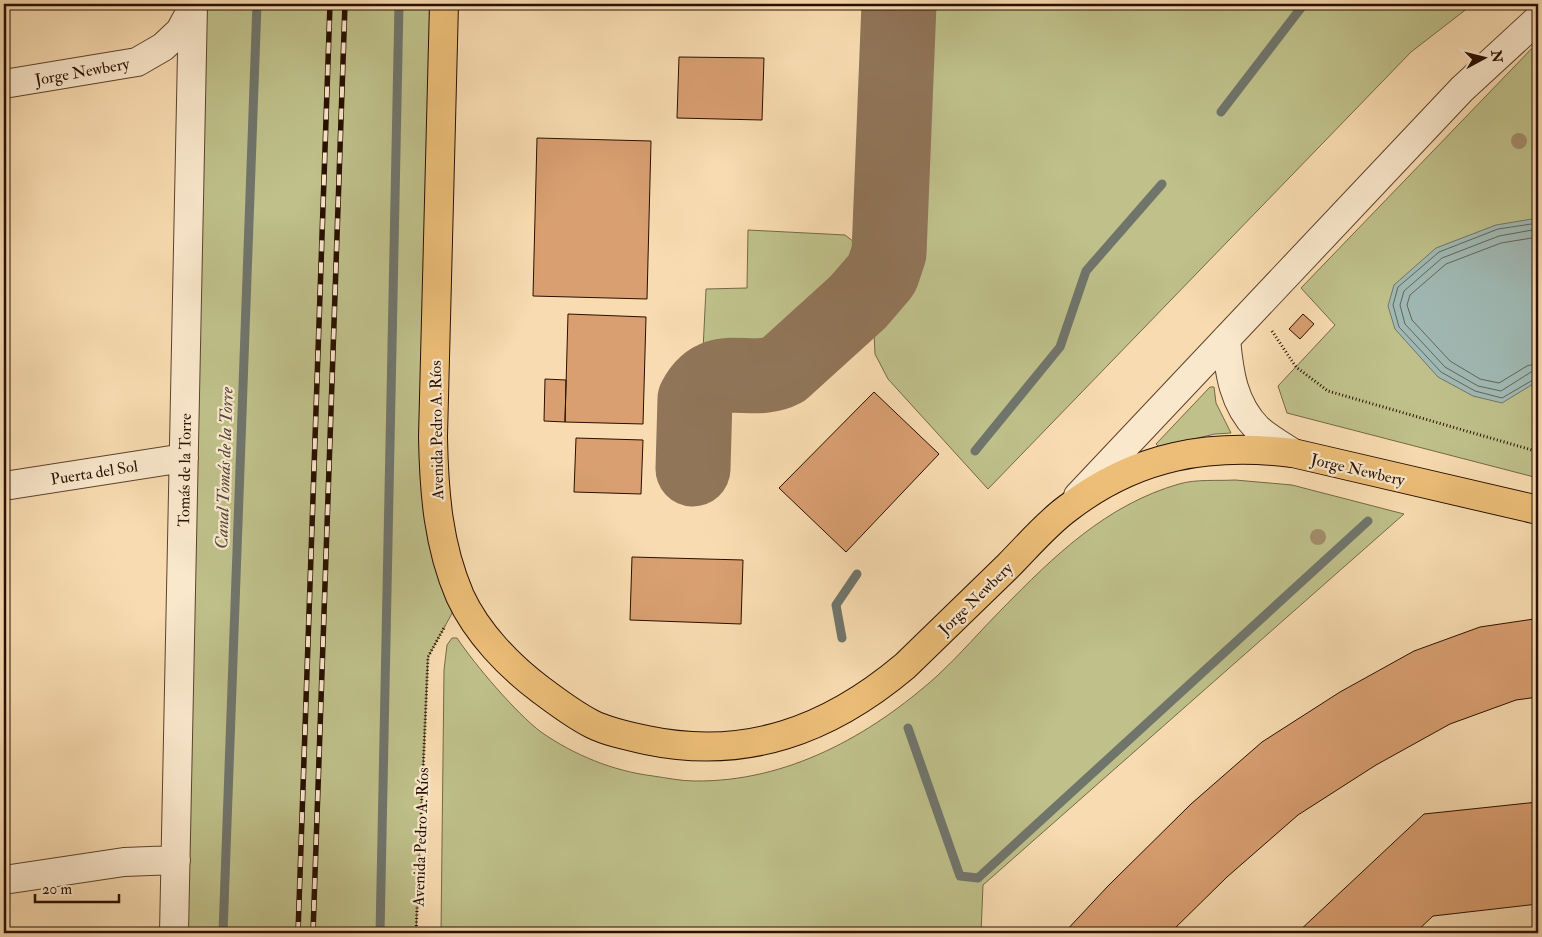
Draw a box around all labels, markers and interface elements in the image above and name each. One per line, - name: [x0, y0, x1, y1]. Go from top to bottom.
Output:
- north arrow: [1460, 32, 1510, 82]
- text: N: [1487, 48, 1506, 64]
- street label: Jorge Newbery: [32, 54, 132, 91]
- street label: Avenida Pedro A. Ríos: [426, 360, 448, 501]
- water label: Canal Tomás de la Torre: [210, 386, 239, 549]
- street label: Tomás de la Torre: [174, 413, 196, 527]
- street label: Jorge Newbery: [1308, 449, 1408, 492]
- street label: Puerta del Sol: [49, 456, 139, 490]
- street label: Jorge Newbery: [934, 558, 1018, 641]
- street label: Avenida Pedro A. Ríos: [409, 767, 433, 908]
- scale bar: [35, 872, 119, 904]
- text: 20 m: [42, 880, 72, 899]

